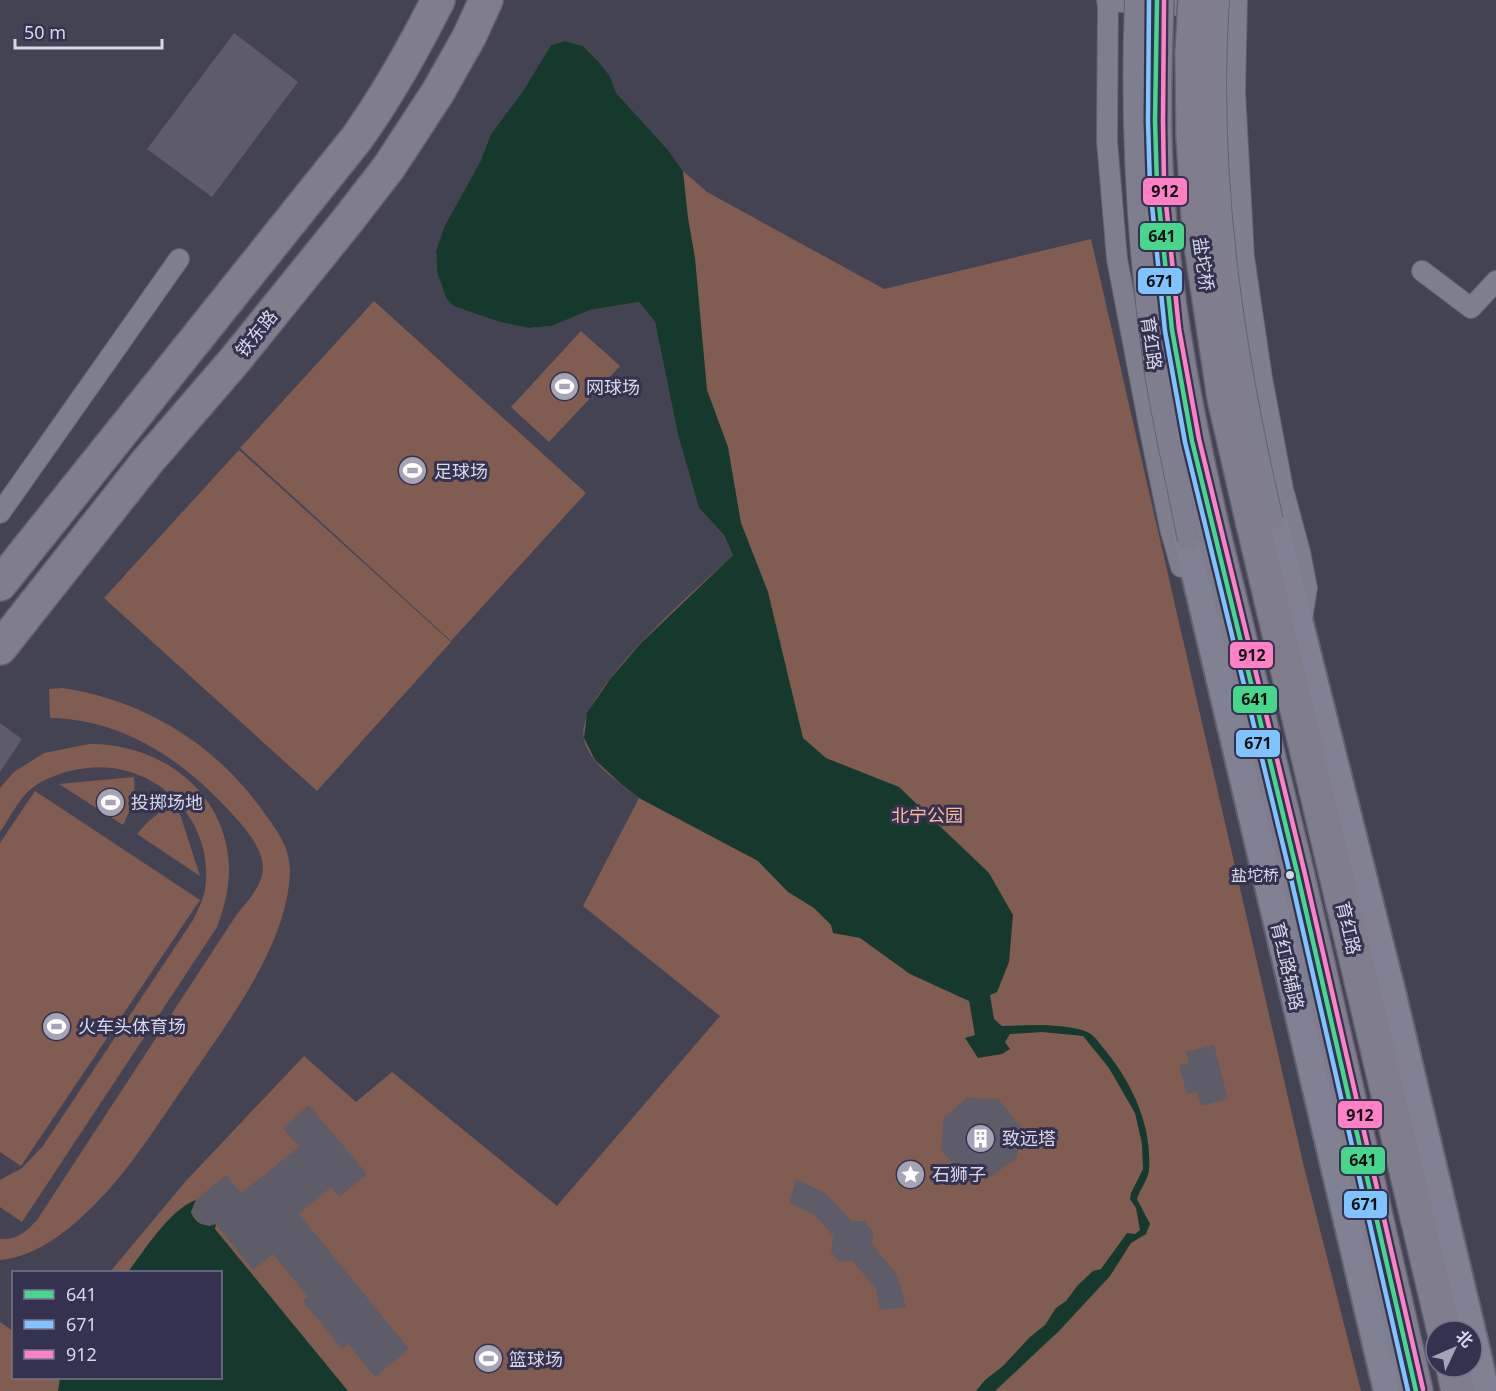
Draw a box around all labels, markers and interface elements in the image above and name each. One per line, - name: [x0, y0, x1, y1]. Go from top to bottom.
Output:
- scale bar: [15, 12, 162, 50]
- text: 50 m: [24, 20, 66, 44]
- line badge: 912: [1142, 177, 1188, 206]
- text: 912: [1151, 180, 1179, 202]
- line badge: 641: [1139, 222, 1185, 251]
- text: 641: [1148, 225, 1176, 247]
- street label: 盐坨桥: [1188, 236, 1220, 292]
- line badge: 671: [1137, 267, 1183, 295]
- text: 671: [1146, 270, 1174, 292]
- street label: 铁东路: [230, 304, 282, 362]
- street label: 育红路: [1136, 315, 1168, 371]
- sports icon: 网球场: [549, 371, 581, 403]
- place label: 网球场: [586, 375, 640, 399]
- sports icon: 足球场: [397, 455, 429, 487]
- place label: 足球场: [434, 459, 488, 483]
- line badge: 912: [1229, 641, 1274, 669]
- text: 912: [1238, 644, 1266, 666]
- line badge: 641: [1232, 685, 1278, 714]
- text: 641: [1241, 688, 1269, 710]
- line badge: 671: [1235, 729, 1281, 758]
- text: 671: [1244, 732, 1272, 754]
- sports icon: 投掷场地: [94, 786, 126, 818]
- place label: 投掷场地: [131, 790, 203, 814]
- park label: 北宁公园: [891, 803, 963, 827]
- place label: 盐坨桥: [1231, 864, 1279, 886]
- marker: 盐坨桥: [1284, 869, 1296, 881]
- street label: 育红路: [1331, 899, 1367, 957]
- street label: 育红路辅路: [1266, 919, 1310, 1013]
- sports icon: 火车头体育场: [41, 1010, 73, 1042]
- place label: 火车头体育场: [78, 1014, 186, 1038]
- line badge: 912: [1337, 1100, 1383, 1129]
- text: 912: [1346, 1104, 1374, 1126]
- building icon: 致远塔: [965, 1122, 997, 1154]
- place label: 致远塔: [1002, 1126, 1056, 1150]
- line badge: 641: [1340, 1146, 1386, 1175]
- text: 641: [1349, 1149, 1377, 1171]
- place icon: 石狮子: [895, 1158, 927, 1190]
- place label: 石狮子: [932, 1162, 986, 1186]
- line badge: 671: [1343, 1190, 1388, 1219]
- text: 671: [1351, 1193, 1379, 1215]
- legend: [12, 1271, 222, 1379]
- text: 641: [66, 1282, 97, 1306]
- text: 671: [66, 1312, 97, 1336]
- north arrow: [1424, 1319, 1484, 1379]
- text: 北: [1451, 1325, 1478, 1352]
- text: 912: [66, 1342, 97, 1366]
- sports icon: 篮球场: [472, 1343, 504, 1375]
- place label: 篮球场: [509, 1347, 563, 1371]

